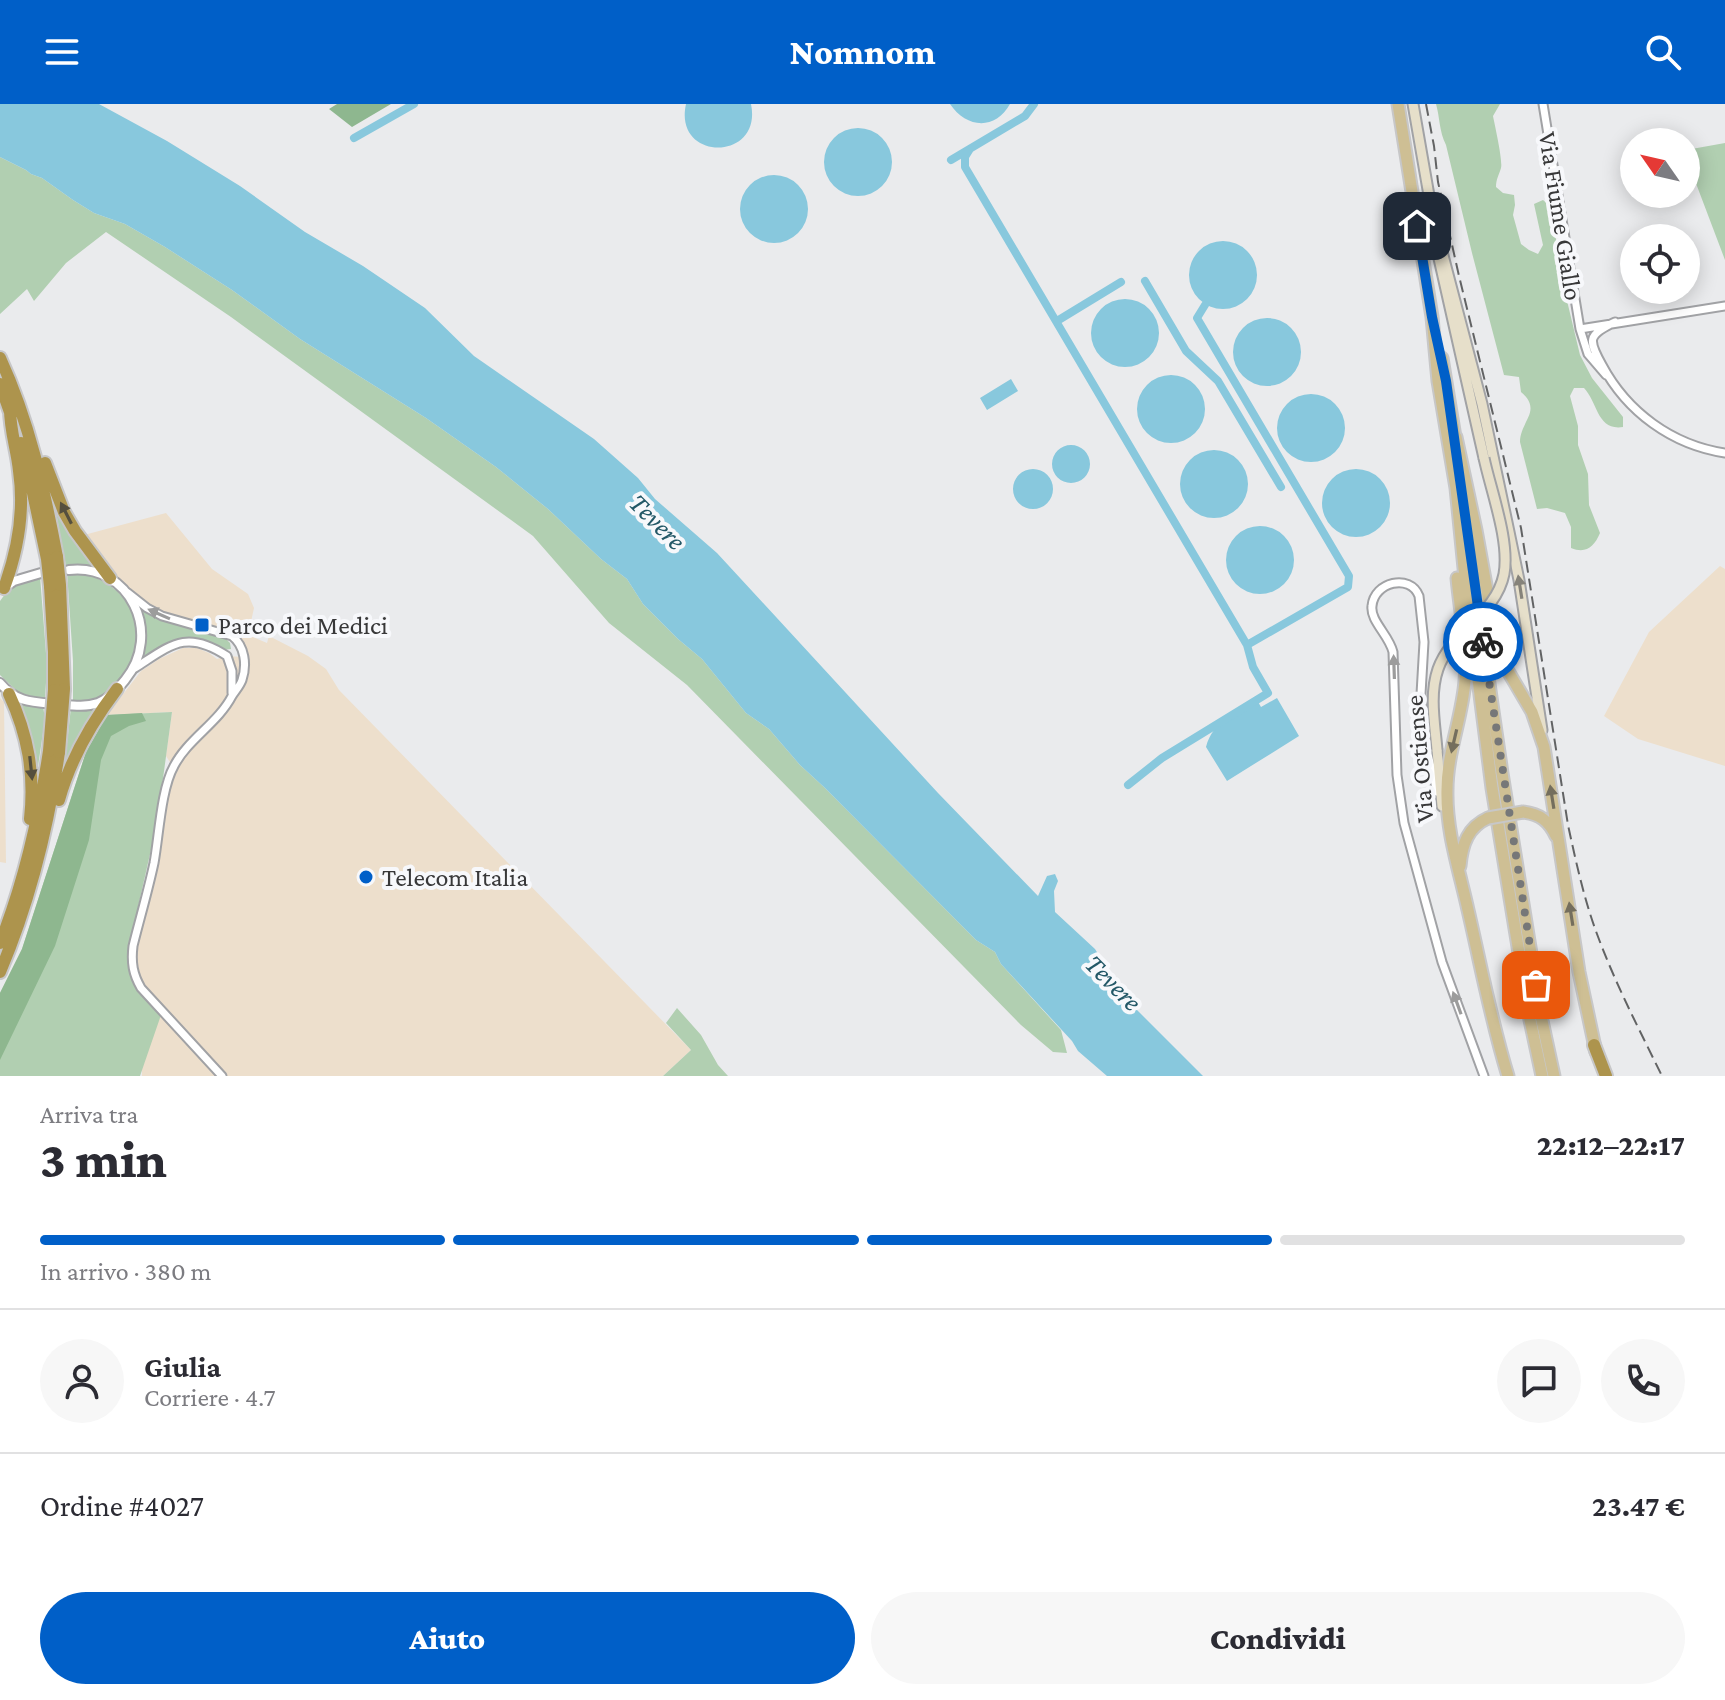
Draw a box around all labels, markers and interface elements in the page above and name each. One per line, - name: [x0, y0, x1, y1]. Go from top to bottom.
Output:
- icon: menu: [40, 30, 84, 74]
- icon: search: [1641, 30, 1685, 74]
- text: Nomnom: [790, 32, 935, 72]
- north arrow: [1620, 128, 1700, 208]
- map controls: [1620, 128, 1700, 304]
- street label: Via Fiume Giallo: [1533, 130, 1588, 303]
- pin: [1383, 192, 1451, 260]
- icon: home: [1395, 204, 1439, 248]
- button: locate: [1620, 224, 1700, 304]
- water label: Tevere: [623, 487, 693, 556]
- one-way arrow: [59, 502, 73, 525]
- one-way arrow: [1513, 574, 1526, 599]
- courier: [1443, 602, 1523, 682]
- one-way arrow: [147, 607, 171, 620]
- place label: Parco dei Medici: [218, 611, 388, 640]
- marker: Parco dei Medici: [193, 616, 211, 634]
- icon: bike: [1461, 620, 1505, 664]
- one-way arrow: [1387, 654, 1400, 679]
- street label: Via Ostiense: [1399, 694, 1440, 824]
- one-way arrow: [1448, 728, 1460, 753]
- one-way arrow: [24, 756, 37, 781]
- one-way arrow: [1546, 785, 1558, 810]
- place label: Telecom Italia: [382, 863, 528, 892]
- marker: Telecom Italia: [357, 868, 375, 886]
- one-way arrow: [1564, 901, 1577, 926]
- water label: Tevere: [1079, 948, 1149, 1017]
- pin: [1502, 951, 1570, 1019]
- icon: bag: [1514, 963, 1558, 1007]
- one-way arrow: [1451, 991, 1463, 1015]
- text: Arriva tra: [40, 1100, 138, 1129]
- text: 22:12–22:17: [1537, 1128, 1685, 1161]
- text: 3 min: [40, 1130, 167, 1188]
- text: In arrivo · 380 m: [40, 1257, 212, 1286]
- button: person: [40, 1339, 124, 1423]
- button: chat: [1497, 1339, 1581, 1423]
- button: phone: [1601, 1339, 1685, 1423]
- text: Giulia: [144, 1350, 221, 1383]
- text: Corriere · 4.7: [144, 1383, 275, 1412]
- text: Ordine #4027: [40, 1489, 204, 1522]
- text: 23.47 €: [1592, 1489, 1685, 1522]
- button: Aiuto: [40, 1592, 855, 1684]
- button: Condividi: [871, 1592, 1685, 1684]

